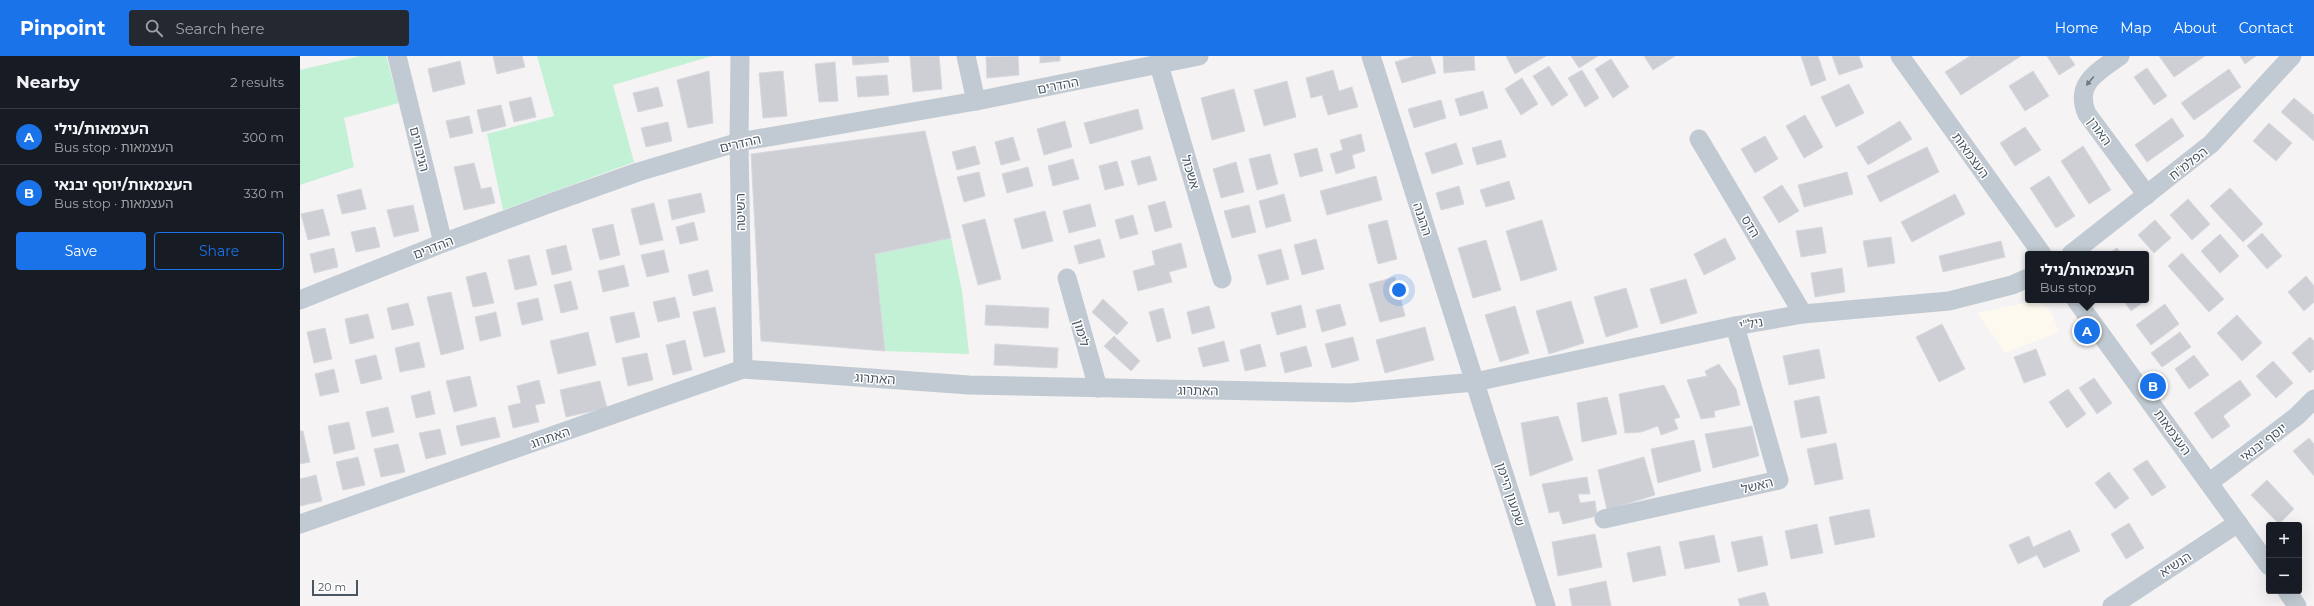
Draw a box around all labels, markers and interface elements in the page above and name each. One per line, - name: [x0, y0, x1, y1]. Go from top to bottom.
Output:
- search box: [129, 10, 409, 46]
- text: Pinpoint: [20, 17, 105, 40]
- icon: search: [143, 17, 165, 39]
- text: Search here: [175, 19, 265, 38]
- text: Home: [2055, 19, 2098, 37]
- text: Map: [2120, 19, 2151, 37]
- text: About: [2173, 19, 2217, 37]
- text: Contact: [2239, 19, 2294, 37]
- text: Nearby: [16, 72, 80, 92]
- street label: ההדרים: [1036, 73, 1080, 97]
- text: 2 results: [230, 74, 284, 90]
- one-way arrow: [2086, 76, 2095, 86]
- street label: האורן: [2084, 114, 2116, 148]
- text: העצמאות/נילי: [54, 119, 149, 138]
- street label: הגיבורים: [407, 125, 433, 173]
- text: A: [24, 129, 34, 145]
- text: 300 m: [242, 129, 284, 145]
- street label: העצמאות: [1949, 129, 1993, 181]
- street label: ההדרים: [718, 130, 762, 156]
- text: Bus stop · העצמאות: [54, 139, 173, 155]
- street label: הפלמ"ח: [2165, 143, 2211, 183]
- street label: אשכול: [1178, 153, 1204, 191]
- text: העצמאות/יוסף יבנאי: [54, 175, 192, 194]
- text: B: [24, 185, 34, 201]
- text: 330 m: [244, 185, 284, 201]
- street label: השיטה: [732, 193, 748, 231]
- text: Bus stop · העצמאות: [54, 195, 173, 211]
- street label: ההגנה: [1410, 200, 1436, 238]
- street label: הדס: [1738, 212, 1764, 240]
- button: Save: [16, 232, 146, 270]
- button: Share: [154, 232, 284, 270]
- street label: ההדרים: [411, 232, 455, 262]
- popup: [2025, 251, 2149, 303]
- text: העצמאות/נילי: [2040, 260, 2134, 279]
- text: Bus stop: [2040, 279, 2096, 295]
- your location: [1389, 280, 1409, 300]
- street label: ניל"י: [1738, 313, 1764, 333]
- pin: A: [2074, 316, 2100, 346]
- street label: לימון: [1071, 318, 1094, 349]
- street label: האתרוג: [854, 369, 896, 387]
- pin: B: [2140, 371, 2166, 401]
- street label: האתרוג: [1177, 382, 1219, 398]
- street label: העצמאות: [2151, 406, 2195, 458]
- street label: יוסף יבנאי: [2237, 419, 2289, 465]
- street label: האתרוג: [528, 423, 572, 451]
- street label: שמעון היימן: [1493, 460, 1529, 528]
- street label: האשל: [1739, 473, 1775, 497]
- map controls: [2266, 522, 2302, 594]
- button: +: [2266, 522, 2302, 558]
- street label: הנשיא: [2156, 548, 2194, 580]
- button: −: [2266, 558, 2302, 594]
- scale bar: [312, 578, 358, 597]
- text: 20 m: [318, 580, 346, 594]

